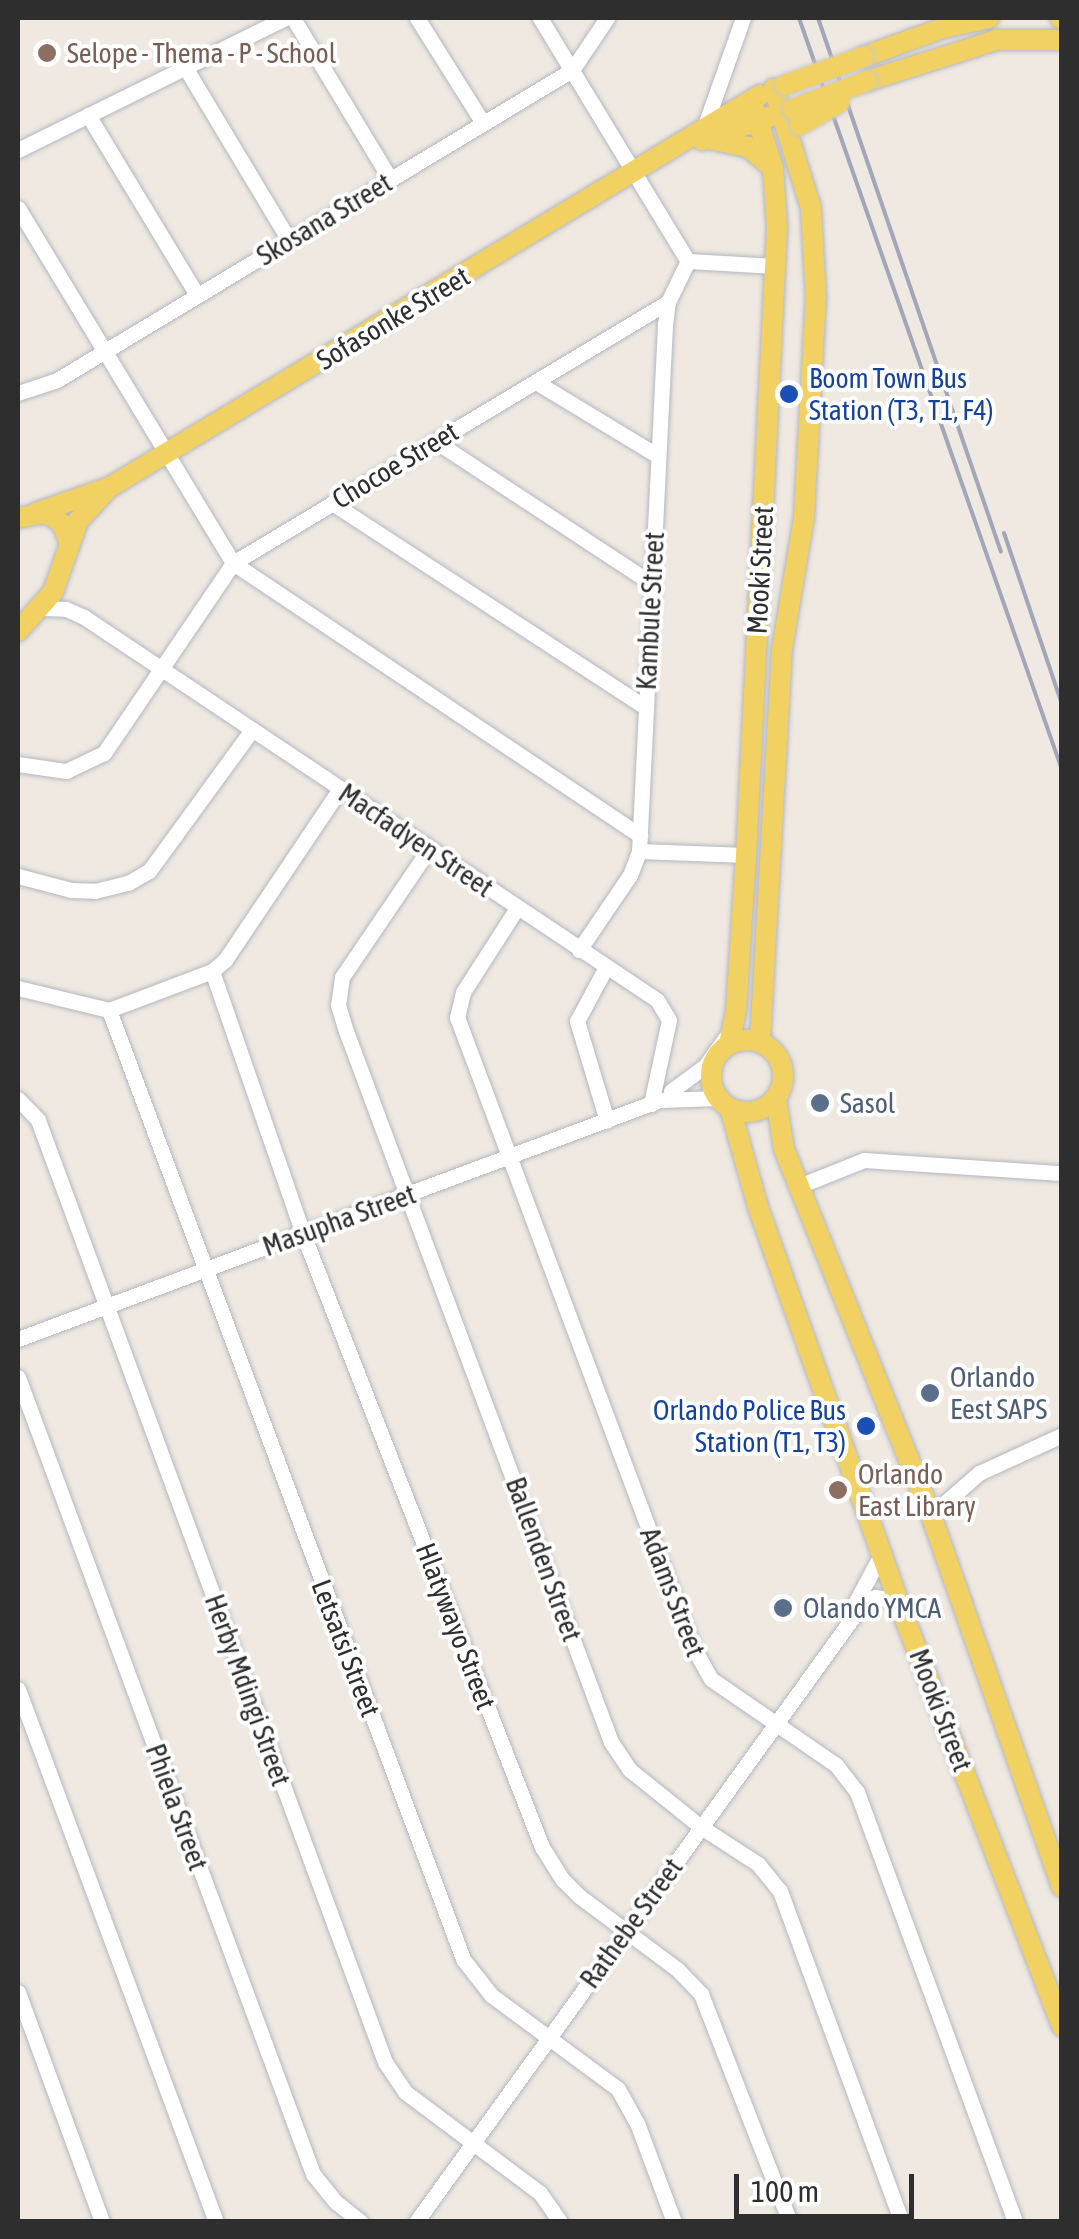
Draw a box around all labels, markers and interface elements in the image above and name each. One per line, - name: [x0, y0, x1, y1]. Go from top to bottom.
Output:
- place label: Selope - Thema - P - School: [67, 36, 336, 70]
- marker: Selope - Thema - P - School: [36, 42, 58, 64]
- street label: Skosana Street: [250, 166, 398, 272]
- street label: Sofasonke Street: [311, 259, 475, 377]
- place label: Boom Town Bus Station (T3, T1, F4): [809, 361, 993, 427]
- marker: Boom Town Bus Station (T3, T1, F4): [778, 383, 800, 405]
- street label: Chocoe Street: [326, 414, 464, 516]
- street label: Mooki Street: [740, 505, 780, 635]
- street label: Kambule Street: [629, 531, 671, 691]
- street label: Macfadyen Street: [332, 776, 500, 904]
- place label: Sasol: [840, 1086, 895, 1120]
- marker: Sasol: [809, 1092, 831, 1114]
- street label: Masupha Street: [258, 1177, 420, 1263]
- place label: Orlando Eest SAPS: [950, 1360, 1047, 1426]
- marker: Orlando Eest SAPS: [919, 1382, 941, 1404]
- place label: Orlando Police Bus Station (T1, T3): [653, 1393, 846, 1459]
- marker: Orlando Police Bus Station (T1, T3): [855, 1415, 877, 1437]
- place label: Orlando East Library: [858, 1457, 976, 1523]
- street label: Ballenden Street: [499, 1472, 589, 1646]
- marker: Orlando East Library: [827, 1479, 849, 1501]
- street label: Adams Street: [633, 1523, 713, 1661]
- street label: Hlatywayo Street: [409, 1538, 503, 1714]
- street label: Letsatsi Street: [304, 1575, 388, 1721]
- street label: Herby Mdingi Street: [198, 1590, 298, 1790]
- place label: Olando YMCA: [803, 1591, 941, 1625]
- marker: Olando YMCA: [772, 1597, 794, 1619]
- street label: Mooki Street: [902, 1644, 980, 1776]
- street label: Phiela Street: [139, 1739, 215, 1875]
- street label: Rathebe Street: [573, 1851, 689, 1995]
- scale bar: [739, 2154, 919, 2216]
- text: 100 m: [751, 2174, 819, 2208]

